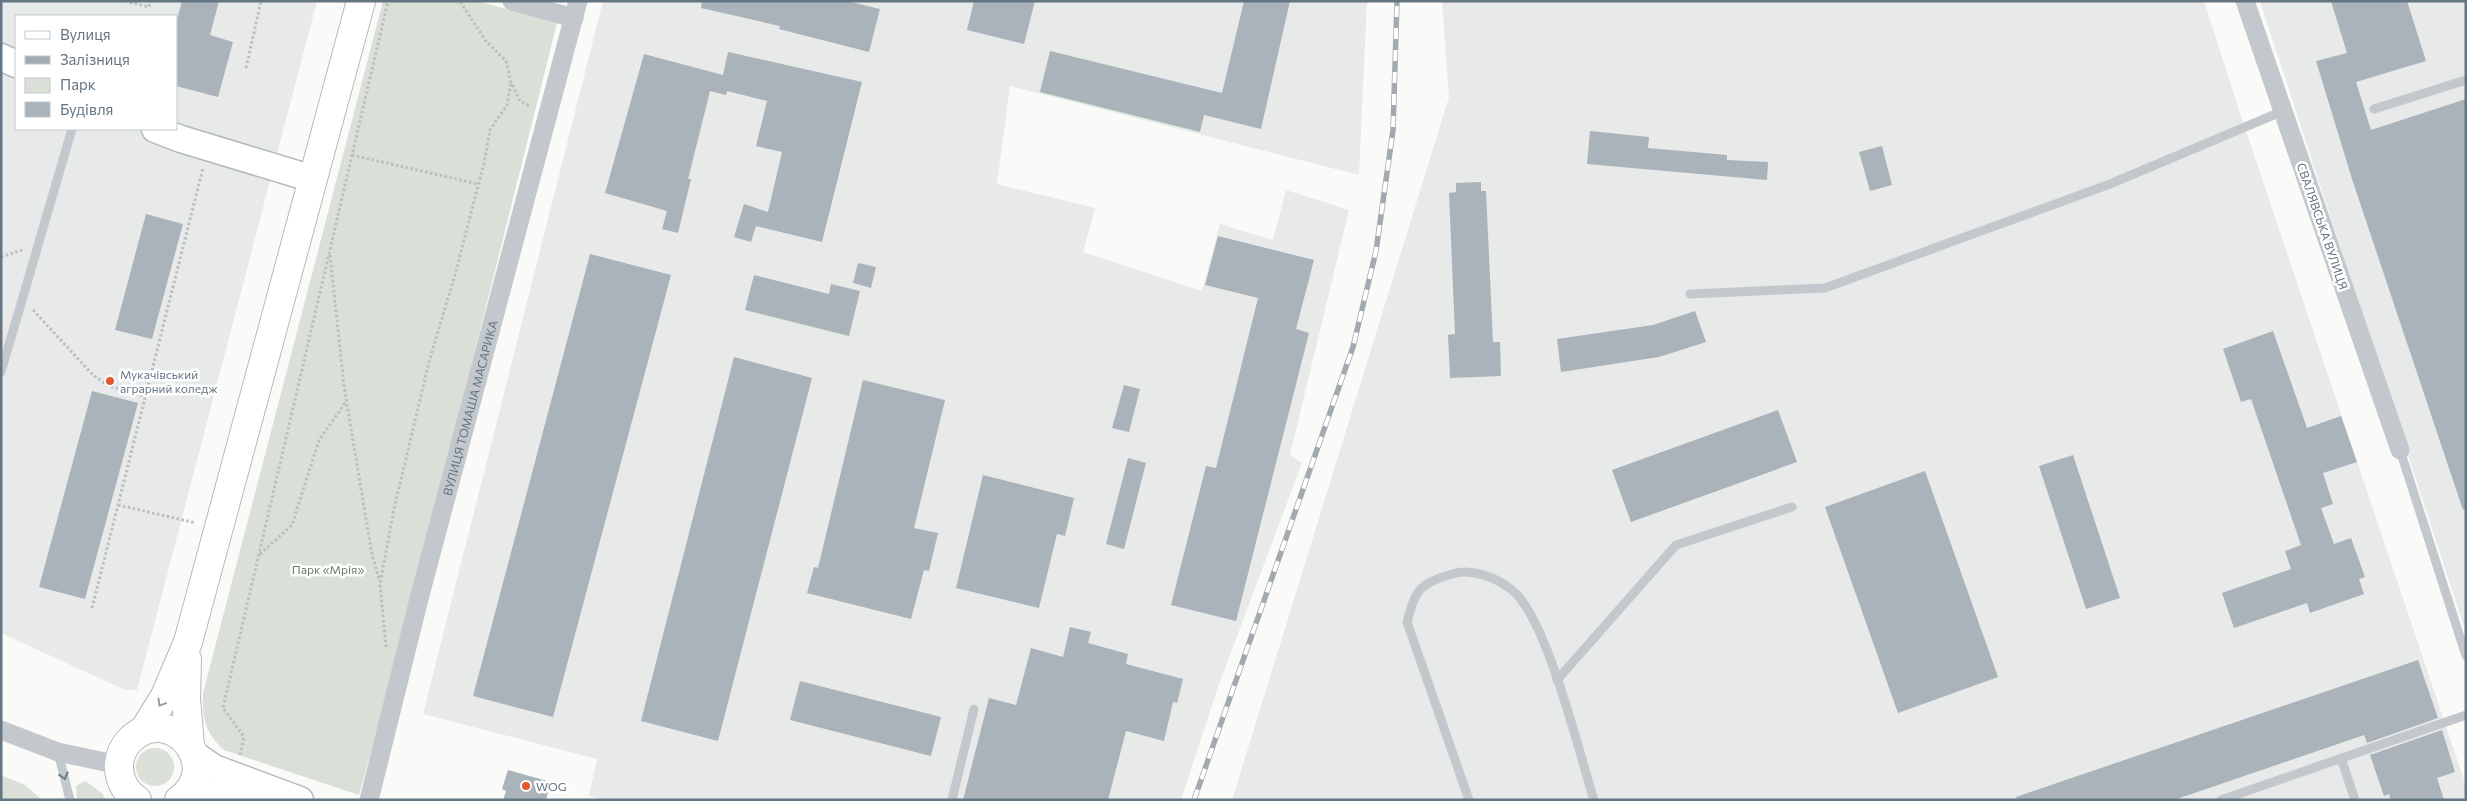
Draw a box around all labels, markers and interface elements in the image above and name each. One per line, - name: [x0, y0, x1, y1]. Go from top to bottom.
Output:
- legend: [15, 15, 178, 130]
- text: Вулиця: [60, 25, 111, 43]
- text: Залізниця: [60, 50, 130, 68]
- text: Парк: [60, 75, 96, 93]
- text: Будівля: [60, 100, 113, 118]
- street label: СВАЛЯВСЬКА ВУЛИЦЯ: [2295, 161, 2351, 291]
- street label: ВУЛИЦЯ ТОМАША МАСАРИКА: [440, 319, 500, 497]
- place label: Мукачівський аграрний коледж: [120, 367, 218, 395]
- marker: Мукачівський аграрний коледж: [104, 375, 116, 387]
- park label: Парк «Мрія»: [292, 562, 364, 576]
- one-way arrow: [157, 697, 167, 706]
- one-way arrow: [59, 771, 69, 779]
- place label: WOG: [536, 779, 567, 793]
- marker: WOG: [520, 780, 532, 792]

